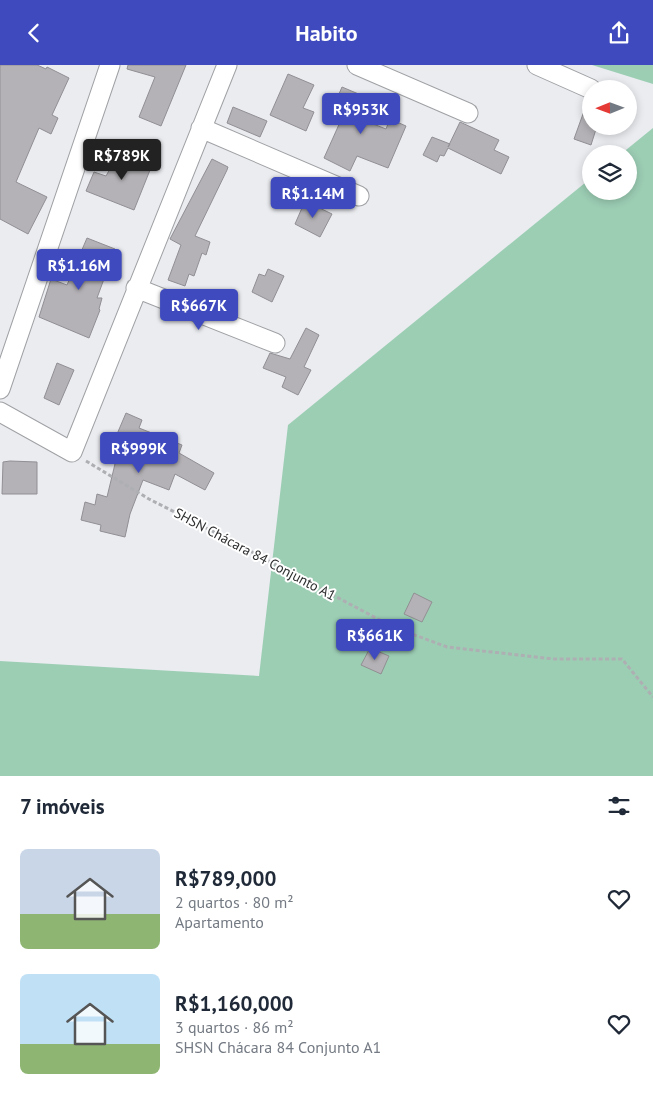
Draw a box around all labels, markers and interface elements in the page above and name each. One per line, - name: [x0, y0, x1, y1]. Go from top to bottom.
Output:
- icon: back: [20, 19, 48, 47]
- text: Habito: [295, 19, 358, 47]
- icon: share: [605, 19, 633, 47]
- north arrow: [582, 80, 638, 135]
- map controls: [582, 80, 637, 200]
- pin: R$953K: [320, 93, 402, 135]
- text: R$953K: [333, 99, 389, 119]
- pin: R$789K: [81, 139, 163, 181]
- text: R$789K: [94, 145, 150, 165]
- button: layers: [582, 145, 637, 200]
- pin: R$1.14M: [267, 177, 359, 219]
- text: R$1.14M: [282, 183, 344, 203]
- pin: R$1.16M: [33, 249, 125, 291]
- text: R$1.16M: [48, 255, 110, 275]
- pin: R$667K: [158, 289, 240, 331]
- text: R$667K: [171, 295, 227, 315]
- pin: R$999K: [98, 431, 180, 474]
- text: R$999K: [111, 438, 167, 458]
- street label: SHSN Chácara 84 Conjunto A1: [171, 504, 339, 604]
- pin: R$661K: [334, 619, 416, 661]
- text: R$661K: [347, 625, 403, 645]
- icon: filters: [605, 792, 633, 820]
- text: 7 imóveis: [20, 793, 105, 820]
- text: R$789,000: [175, 865, 276, 892]
- icon: home: [60, 869, 120, 929]
- icon: heart: [605, 885, 633, 913]
- text: 2 quartos · 80 m²: [175, 892, 293, 912]
- text: Apartamento: [175, 912, 264, 932]
- text: R$1,160,000: [175, 990, 293, 1017]
- icon: home: [60, 994, 120, 1054]
- icon: heart: [605, 1010, 633, 1038]
- text: 3 quartos · 86 m²: [175, 1017, 293, 1037]
- text: SHSN Chácara 84 Conjunto A1: [175, 1037, 381, 1057]

